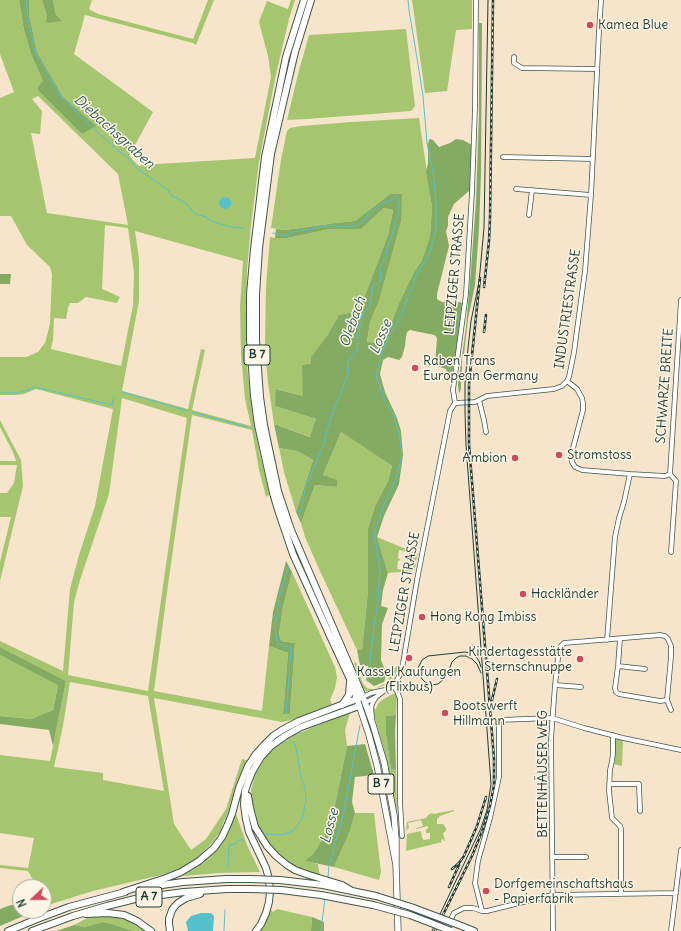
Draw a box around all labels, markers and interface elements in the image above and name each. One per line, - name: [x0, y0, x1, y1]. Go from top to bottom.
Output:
- place label: Kamea Blue: [598, 17, 668, 33]
- marker: Kamea Blue: [585, 20, 595, 30]
- water label: Diebachsgraben: [70, 91, 158, 173]
- street label: LEIPZIGER STRASSE: [442, 213, 468, 335]
- street label: INDUSTRIESTRASSE: [552, 248, 584, 370]
- water label: Olebach: [337, 295, 369, 349]
- water label: Losse: [366, 317, 396, 357]
- street label: SCHWARZE BREITE: [653, 328, 677, 444]
- road number: B 7: [244, 345, 270, 365]
- place label: Raben Trans European Germany: [423, 353, 538, 384]
- marker: Raben Trans European Germany: [410, 363, 420, 373]
- place label: Stromstoss: [567, 447, 632, 463]
- place label: Ambion: [462, 450, 507, 466]
- marker: Stromstoss: [554, 450, 564, 460]
- marker: Ambion: [510, 453, 520, 463]
- street label: LEIPZIGER STRASSE: [387, 531, 423, 653]
- place label: Hackländer: [531, 586, 599, 602]
- marker: Hackländer: [518, 589, 528, 599]
- place label: Hong Kong Imbiss: [430, 609, 536, 625]
- marker: Hong Kong Imbiss: [417, 612, 427, 622]
- place label: Kindertagesstätte Sternschnuppe: [468, 644, 572, 675]
- marker: Kassel Kaufungen (Flixbus): [404, 653, 414, 663]
- marker: Kindertagesstätte Sternschnuppe: [575, 654, 585, 664]
- place label: Kassel Kaufungen (Flixbus): [357, 664, 461, 695]
- place label: Bootswerft Hillmann: [453, 698, 517, 729]
- marker: Bootswerft Hillmann: [440, 708, 450, 718]
- street label: BETTENHÄUSER WEG: [535, 710, 551, 838]
- road number: B 7: [368, 774, 394, 794]
- water label: Losse: [317, 807, 343, 845]
- place label: Dorfgemeinschaftshaus - Papierfabrik: [494, 876, 633, 907]
- north arrow: [12, 879, 52, 919]
- marker: Dorfgemeinschaftshaus - Papierfabrik: [481, 886, 491, 896]
- road number: A 7: [136, 887, 162, 907]
- text: N: [14, 897, 30, 909]

